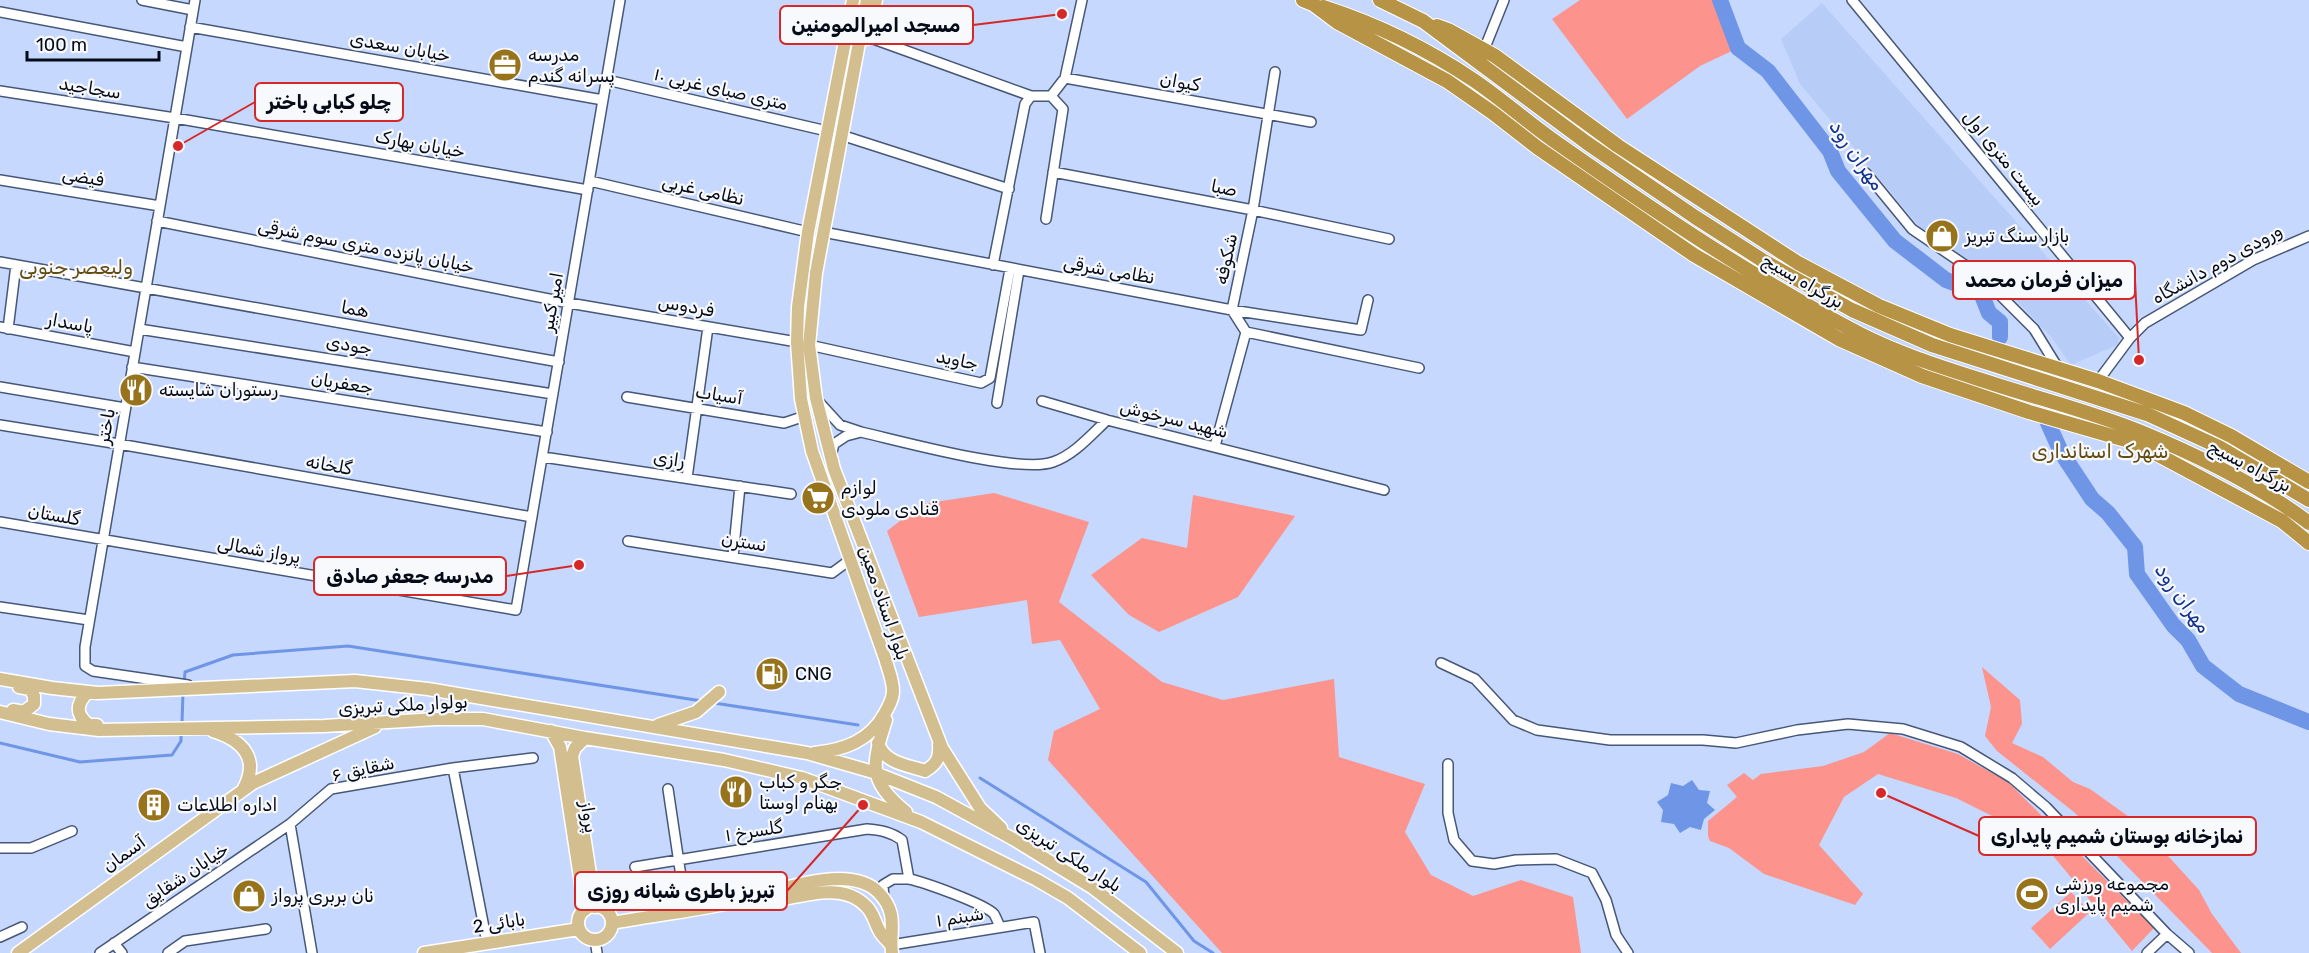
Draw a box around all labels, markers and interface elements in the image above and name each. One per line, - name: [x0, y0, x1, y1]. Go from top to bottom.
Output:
- callout: مسجد امیرالمومنین: [780, 6, 973, 44]
- text: مسجد امیرالمومنین: [792, 13, 960, 37]
- scale bar: [27, 24, 159, 62]
- street label: خیابان سعدی: [348, 27, 452, 67]
- text: 100 m: [36, 34, 87, 56]
- place label: مدرسه پسرانه گندم: [528, 44, 615, 88]
- office icon: مدرسه پسرانه گندم: [487, 47, 523, 83]
- street label: ۱۰ متری صبای غربی: [652, 63, 790, 115]
- street label: کیوان: [1158, 68, 1202, 96]
- street label: سجاجید: [57, 72, 123, 104]
- callout: چلو کبابی باختر: [255, 83, 403, 121]
- text: چلو کبابی باختر: [266, 90, 391, 114]
- street label: بیست متری اول: [1959, 106, 2049, 210]
- water label: مهران رود: [1824, 115, 1890, 195]
- street label: خیابان بهارک: [373, 125, 467, 163]
- street label: فیضی: [60, 163, 106, 191]
- street label: نظامی غربی: [660, 170, 746, 210]
- street label: صبا: [1209, 175, 1239, 201]
- street label: خیابان پانزده متری سوم شرقی: [256, 214, 476, 279]
- shop icon: بازار سنگ تبریز: [1924, 218, 1960, 254]
- street label: ورودی دوم دانشگاه: [2148, 219, 2286, 309]
- place label: بازار سنگ تبریز: [1964, 225, 2069, 247]
- street label: شکوفه: [1210, 231, 1242, 287]
- street label: بزرگراه بسیج: [1758, 249, 1848, 314]
- street label: نظامی شرقی: [1062, 251, 1156, 289]
- district label: ولیعصر جنوبی: [19, 255, 133, 279]
- callout: میزان فرمان محمد: [1953, 261, 2135, 299]
- text: میزان فرمان محمد: [1965, 268, 2123, 292]
- street label: امیر کبیر: [536, 271, 568, 334]
- street label: فردوس: [656, 290, 716, 322]
- street label: هما: [339, 296, 371, 322]
- street label: پاسدار: [44, 308, 95, 339]
- street label: جودی: [324, 331, 374, 359]
- street label: جاوید: [934, 345, 980, 375]
- street label: جعفریان: [309, 367, 375, 399]
- restaurant icon: رستوران شایسته: [118, 372, 154, 408]
- place label: رستوران شایسته: [159, 379, 278, 401]
- street label: آسیاب: [694, 380, 745, 410]
- street label: شهید سرخوش: [1118, 395, 1230, 443]
- street label: باختر: [92, 406, 120, 446]
- street label: بزرگراه بسیج: [2204, 435, 2295, 498]
- district label: شهرک استانداری: [2032, 439, 2169, 463]
- street label: رازی: [652, 446, 686, 472]
- street label: گلخانه: [304, 450, 354, 480]
- place label: لوازم قنادی ملودی: [841, 477, 939, 520]
- supermarket icon: لوازم قنادی ملودی: [800, 480, 836, 516]
- street label: گلستان: [26, 500, 82, 530]
- street label: نسترن: [720, 528, 768, 556]
- street label: پرواز شمالی: [215, 532, 302, 569]
- street label: بلوار استاد معین: [854, 543, 914, 663]
- callout: مدرسه جعفر صادق: [314, 557, 506, 595]
- water label: مهران رود: [2150, 558, 2216, 638]
- text: مدرسه جعفر صادق: [326, 564, 494, 588]
- fuel station icon: CNG: [754, 656, 790, 692]
- place label: CNG: [795, 663, 832, 685]
- street label: بولوار ملکی تبریزی: [338, 691, 468, 719]
- street label: شقایق ۶: [330, 752, 396, 786]
- place label: جگر و کباب بهنام اوستا: [759, 771, 842, 814]
- restaurant icon: جگر و کباب بهنام اوستا: [718, 774, 754, 810]
- building icon: اداره اطلاعات: [136, 787, 172, 823]
- place label: اداره اطلاعات: [177, 794, 278, 816]
- street label: پرواز: [574, 799, 602, 835]
- street label: بلوار ملکى تبریزى: [1012, 813, 1126, 897]
- street label: گلسرخ ۱: [724, 816, 785, 847]
- callout: نمازخانه بوستان شمیم پایداری: [1979, 817, 2256, 855]
- text: نمازخانه بوستان شمیم پایداری: [1991, 824, 2243, 850]
- street label: آسمان: [98, 830, 151, 877]
- street label: خیابان شقایق: [137, 838, 233, 912]
- callout: تبریز باطری شبانه روزی: [575, 872, 787, 910]
- place label: مجموعه ورزشی شمیم پایداری: [2055, 873, 2169, 917]
- sports icon: مجموعه ورزشی شمیم پایداری: [2014, 876, 2050, 912]
- shop icon: نان بربری پرواز: [231, 878, 267, 914]
- text: تبریز باطری شبانه روزی: [587, 879, 775, 903]
- place label: نان بربری پرواز: [271, 885, 374, 908]
- street label: شبنم ۱: [934, 902, 986, 933]
- street label: بابائی 2: [471, 908, 527, 938]

